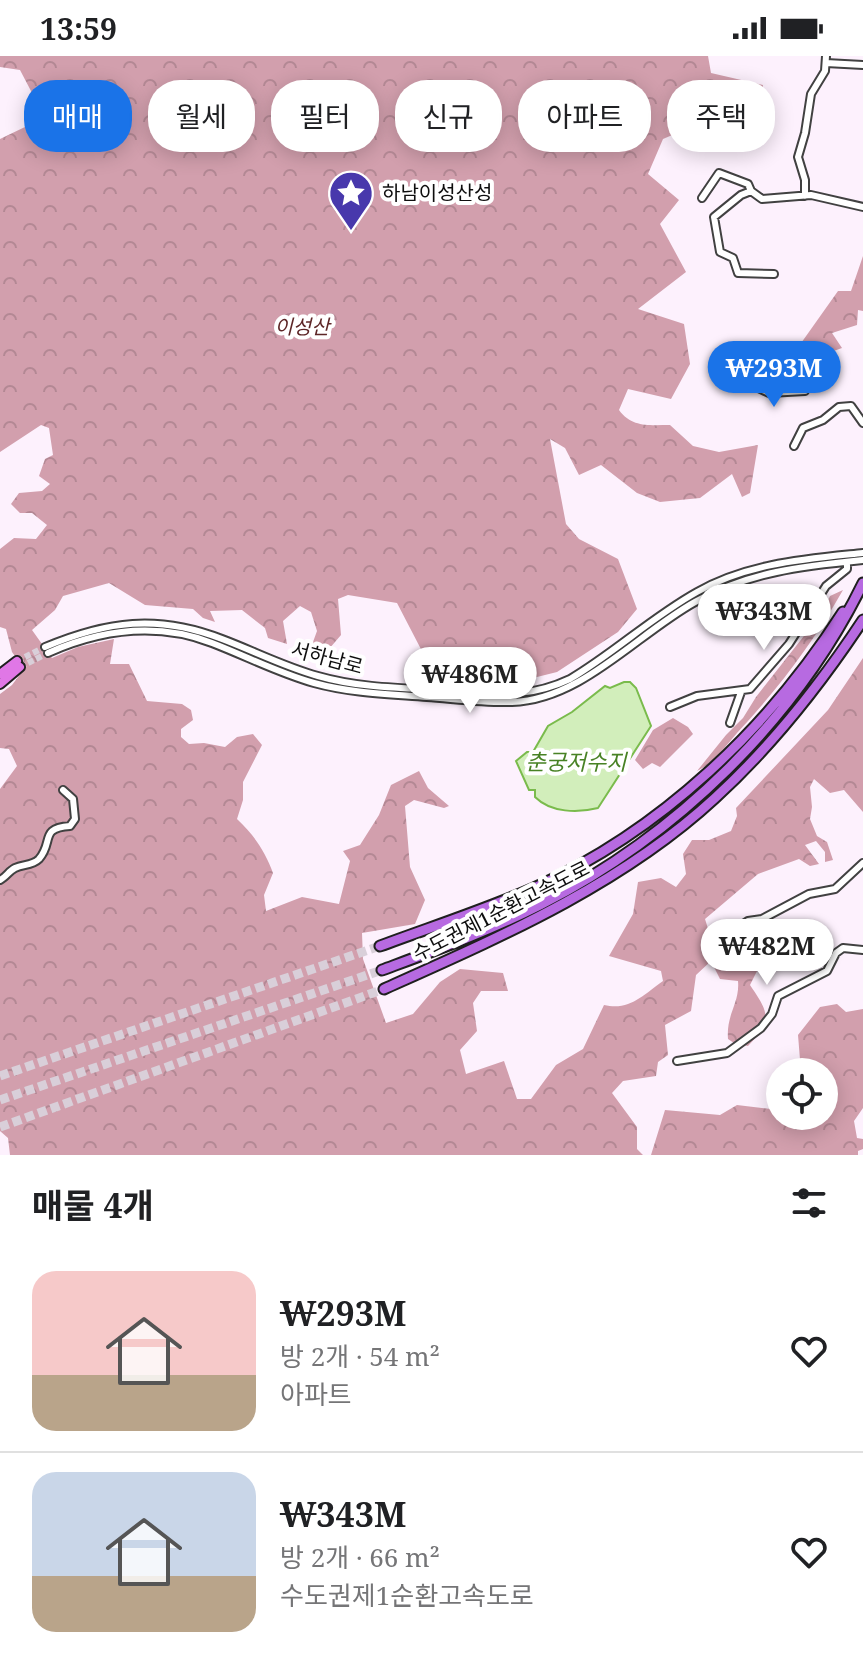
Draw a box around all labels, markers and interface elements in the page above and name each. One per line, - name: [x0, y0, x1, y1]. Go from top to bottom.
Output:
- text: 13:59: [40, 8, 117, 49]
- chip: 매매: [24, 80, 132, 152]
- chip: 월세: [148, 80, 255, 152]
- chip: 필터: [271, 80, 379, 152]
- chip: 신규: [395, 80, 502, 152]
- chip: 아파트: [518, 80, 651, 152]
- chip: 주택: [667, 80, 775, 152]
- place icon: 하남이성산성: [327, 169, 375, 232]
- place label: 하남이성산성: [382, 179, 492, 206]
- park label: 이성산: [274, 313, 332, 340]
- pin: ₩293M: [718, 341, 830, 409]
- text: ₩293M: [726, 349, 822, 385]
- pin: ₩343M: [708, 584, 820, 652]
- text: ₩343M: [716, 592, 812, 628]
- street label: 서하남로: [288, 635, 366, 680]
- pin: ₩486M: [414, 647, 526, 715]
- text: ₩486M: [422, 655, 518, 691]
- water label: 춘궁저수지: [525, 746, 628, 776]
- street label: 수도권제1순환고속도로: [408, 854, 594, 967]
- pin: ₩482M: [711, 919, 823, 987]
- text: ₩482M: [719, 927, 815, 963]
- map controls: [766, 1058, 838, 1130]
- button: locate: [766, 1058, 838, 1130]
- icon: filters: [787, 1181, 831, 1225]
- text: 매물 4개: [32, 1182, 154, 1228]
- text: ₩293M: [280, 1290, 406, 1336]
- icon: home: [96, 1303, 192, 1399]
- icon: heart: [787, 1329, 831, 1373]
- text: 방 2개 · 54 m²: [280, 1338, 440, 1374]
- text: 아파트: [280, 1376, 352, 1412]
- text: ₩343M: [280, 1491, 406, 1537]
- icon: home: [96, 1504, 192, 1600]
- icon: heart: [787, 1530, 831, 1574]
- text: 방 2개 · 66 m²: [280, 1539, 440, 1575]
- text: 수도권제1순환고속도로: [280, 1577, 534, 1613]

